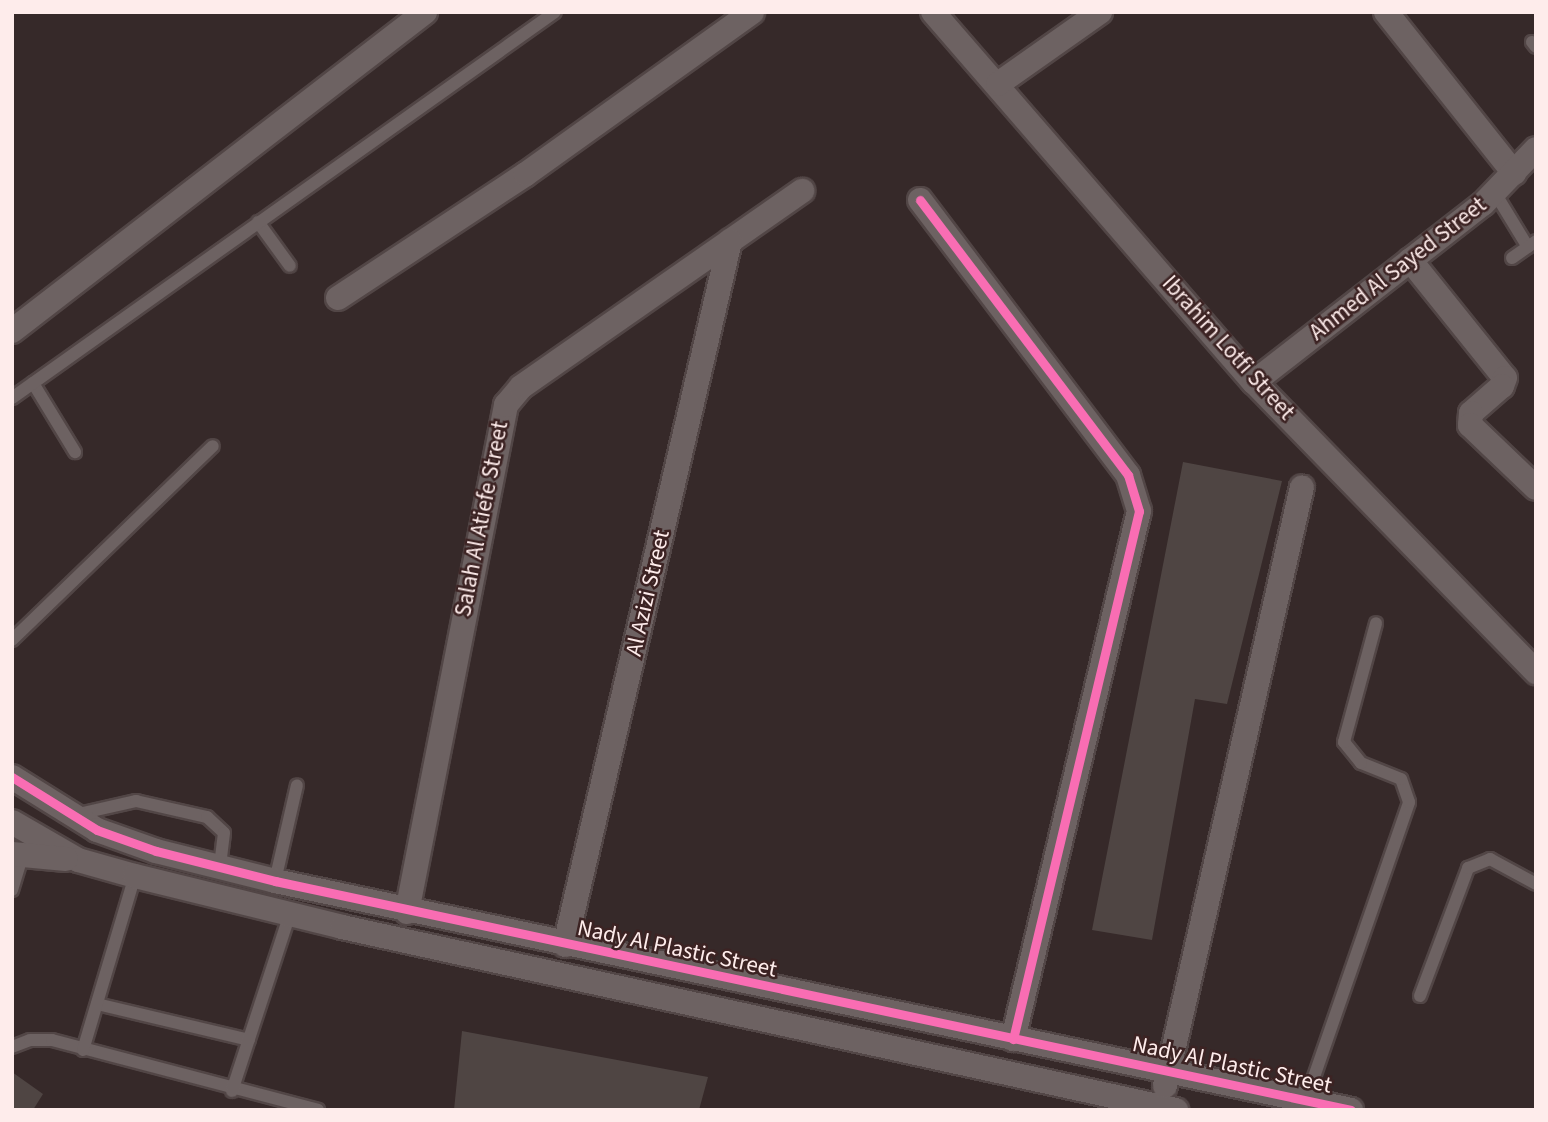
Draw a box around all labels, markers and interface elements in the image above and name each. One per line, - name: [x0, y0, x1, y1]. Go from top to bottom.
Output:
- street label: Ahmed Al Sayed Street: [1304, 191, 1492, 347]
- street label: Ibrahim Lotfi Street: [1156, 270, 1300, 426]
- street label: Salah Al Atiefe Street: [450, 419, 514, 619]
- street label: Al Azizi Street: [620, 527, 676, 659]
- street label: Nady Al Plastic Street: [575, 914, 779, 984]
- street label: Nady Al Plastic Street: [1130, 1030, 1334, 1100]

